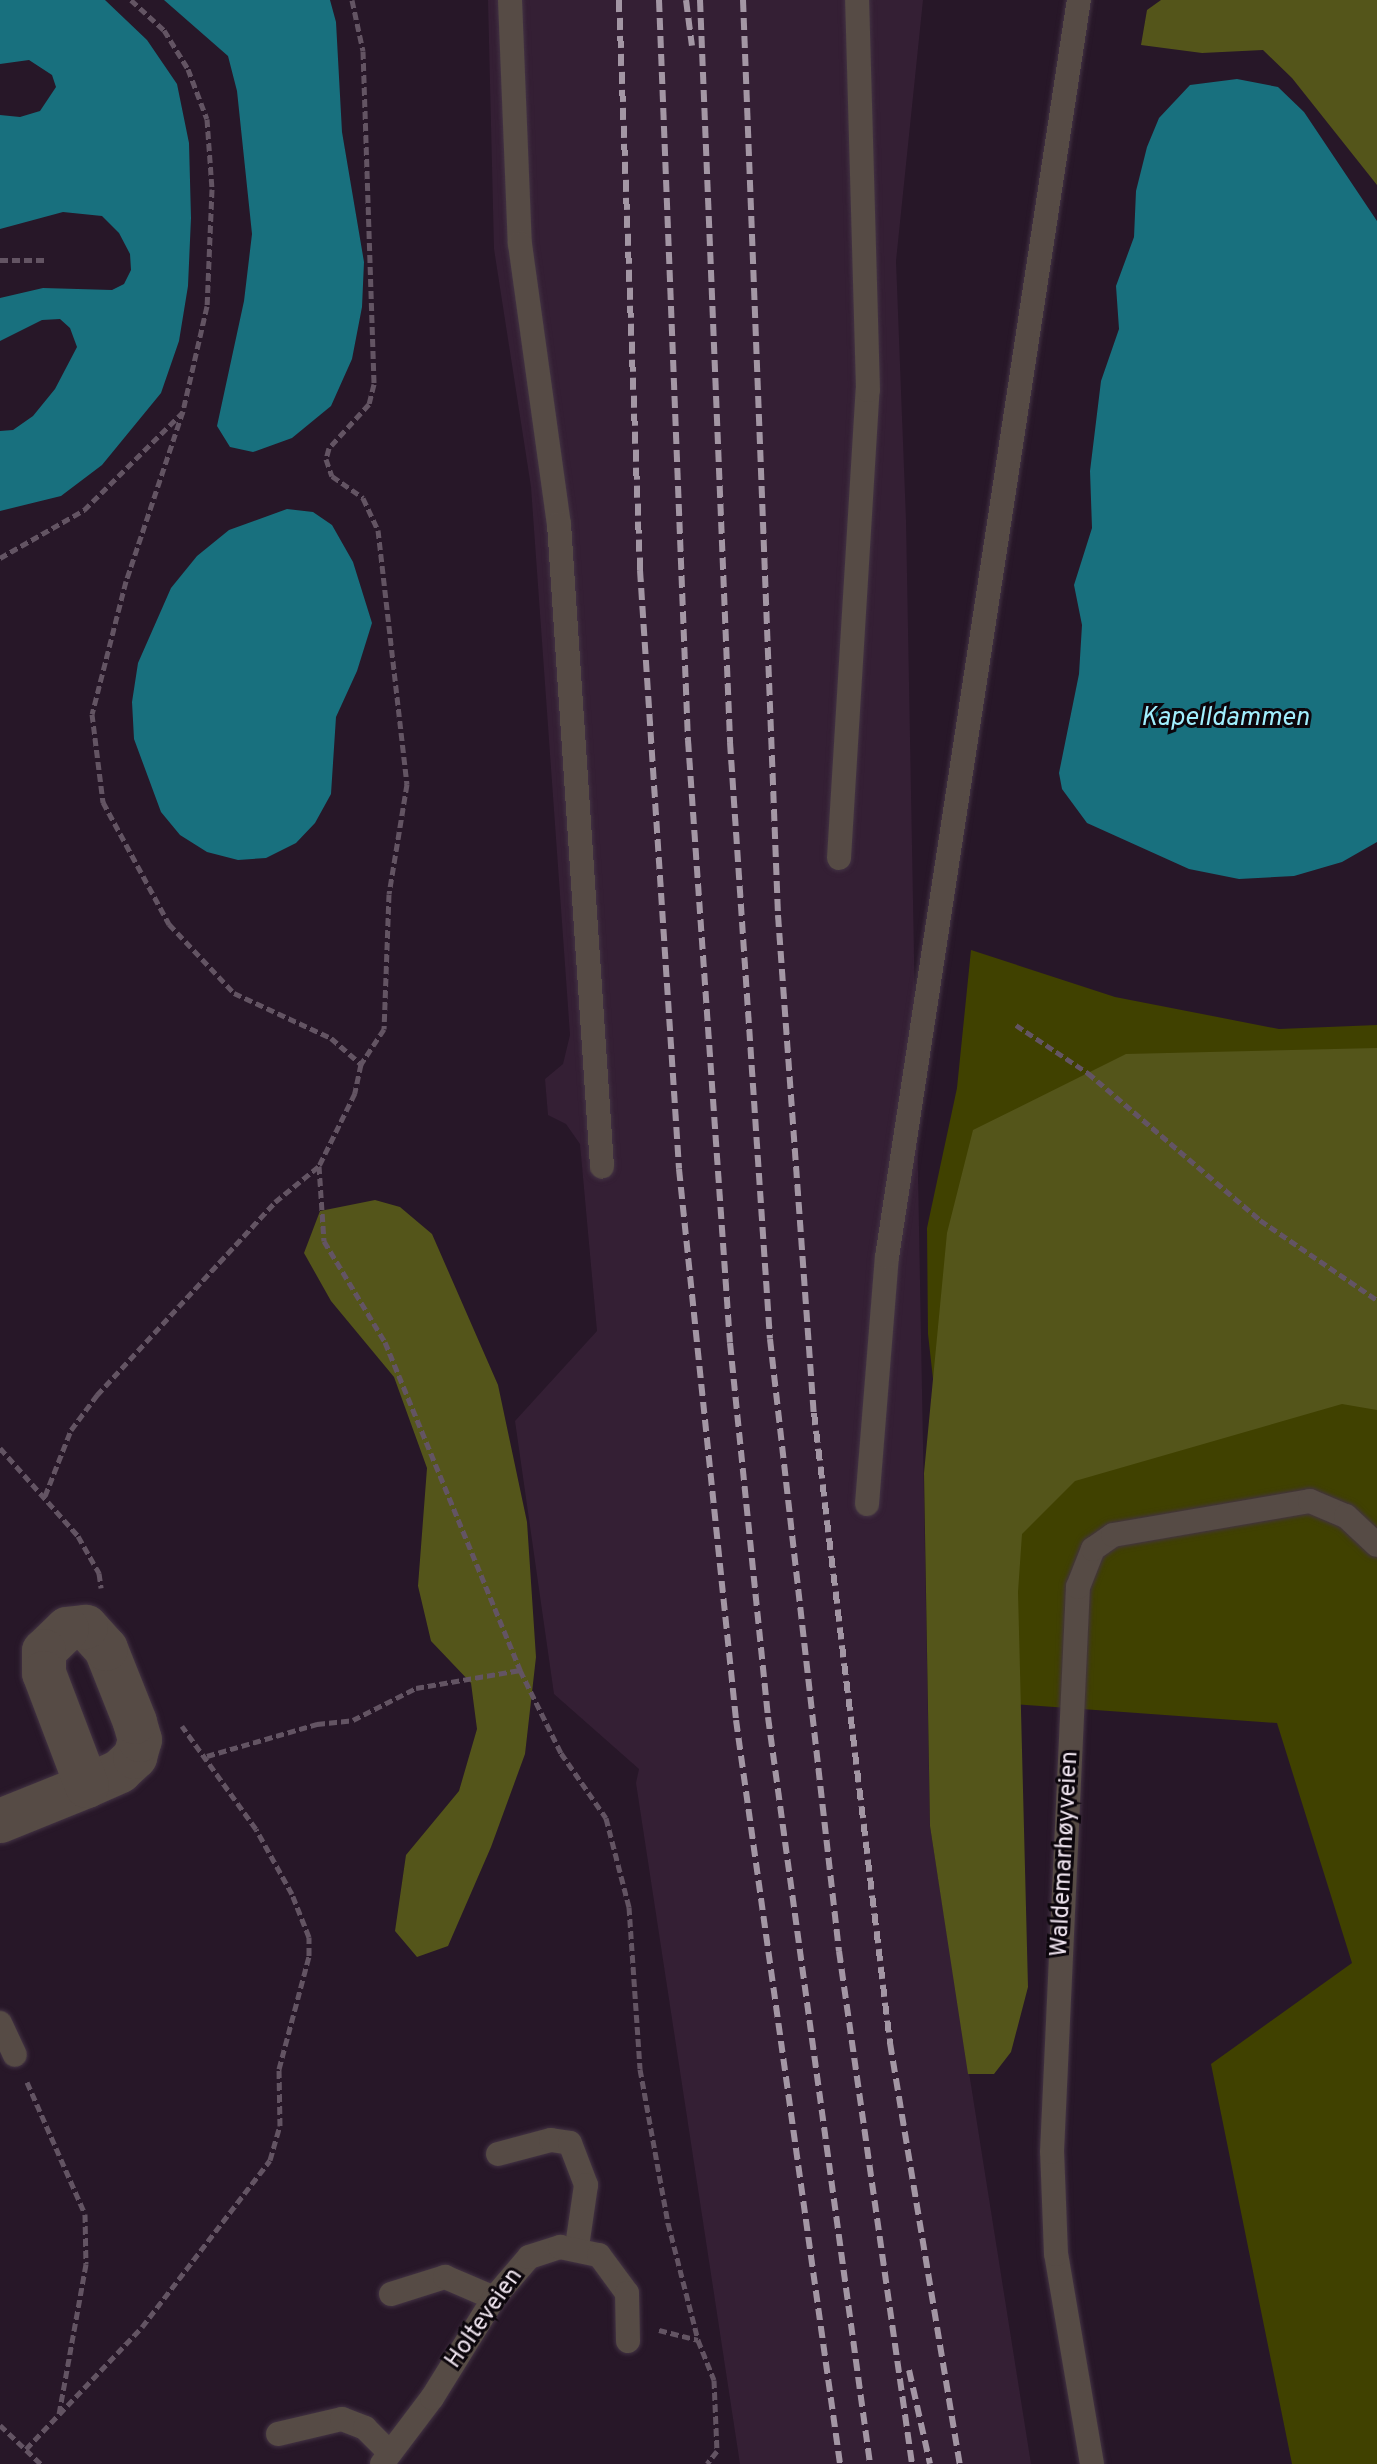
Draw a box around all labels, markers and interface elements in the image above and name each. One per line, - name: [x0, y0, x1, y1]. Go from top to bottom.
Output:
- water label: Kapelldammen: [1141, 703, 1309, 735]
- street label: Waldemarhøyveien: [1046, 1750, 1086, 1958]
- street label: Holteveien: [440, 2263, 530, 2375]

